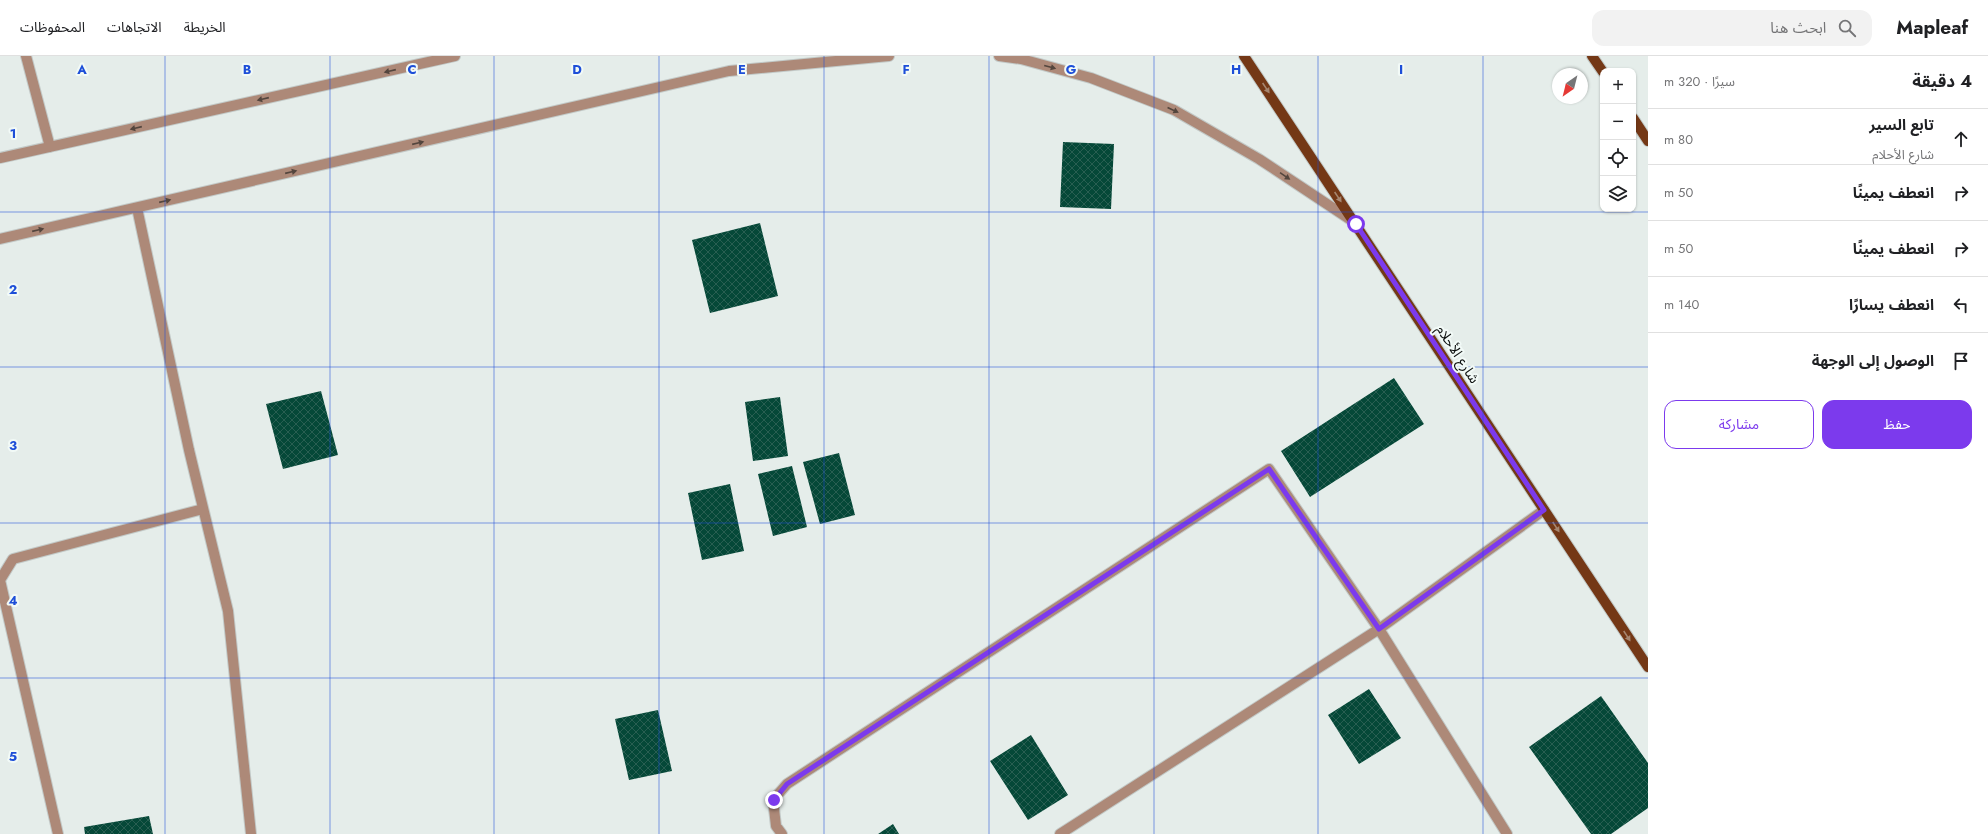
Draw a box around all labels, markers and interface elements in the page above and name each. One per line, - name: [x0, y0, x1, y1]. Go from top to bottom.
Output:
- search box: [1592, 10, 1872, 46]
- text: Mapleaf: [1896, 14, 1968, 41]
- text: المحفوظات: [20, 17, 85, 37]
- text: الاتجاهات: [107, 17, 162, 37]
- text: الخريطة: [184, 17, 226, 37]
- text: ابحث هنا: [1770, 17, 1826, 39]
- icon: search: [1836, 17, 1858, 39]
- text: A: [76, 60, 87, 79]
- text: B: [243, 60, 252, 79]
- text: C: [407, 60, 417, 79]
- text: D: [572, 60, 582, 79]
- text: E: [738, 60, 746, 79]
- text: F: [902, 60, 910, 79]
- text: G: [1066, 60, 1077, 79]
- text: H: [1231, 60, 1241, 79]
- text: I: [1399, 60, 1403, 79]
- one-way arrow: [1045, 64, 1057, 70]
- one-way arrow: [383, 68, 396, 74]
- north arrow: [1552, 68, 1588, 104]
- map controls: [1600, 68, 1636, 212]
- button: +: [1600, 68, 1636, 104]
- text: 4 دقيقة: [1912, 69, 1972, 93]
- text: سيرًا · 320 m: [1664, 72, 1735, 91]
- one-way arrow: [1262, 83, 1270, 94]
- one-way arrow: [256, 97, 269, 103]
- button: −: [1600, 104, 1636, 140]
- one-way arrow: [1167, 107, 1179, 113]
- text: تابع السير: [1869, 114, 1934, 136]
- text: 1: [10, 124, 16, 143]
- one-way arrow: [130, 125, 142, 131]
- icon: ahead: [1950, 128, 1972, 150]
- text: 80 m: [1664, 130, 1693, 149]
- one-way arrow: [412, 139, 424, 145]
- button: locate: [1600, 140, 1636, 176]
- text: شارع الأحلام: [1872, 145, 1934, 164]
- one-way arrow: [285, 168, 298, 174]
- one-way arrow: [1279, 172, 1290, 180]
- button: layers: [1600, 176, 1636, 212]
- text: انعطف يمينًا: [1853, 182, 1934, 204]
- icon: right: [1950, 182, 1972, 204]
- text: 50 m: [1664, 183, 1693, 202]
- one-way arrow: [1334, 192, 1342, 202]
- one-way arrow: [158, 198, 171, 204]
- route start: [1347, 215, 1365, 233]
- one-way arrow: [32, 227, 44, 233]
- text: انعطف يمينًا: [1853, 238, 1934, 260]
- icon: right: [1950, 238, 1972, 260]
- text: 50 m: [1664, 239, 1693, 258]
- text: 2: [9, 280, 17, 299]
- text: انعطف يسارًا: [1849, 294, 1934, 316]
- icon: left: [1950, 294, 1972, 316]
- text: 140 m: [1664, 295, 1699, 314]
- street label: شارع الأحلام: [1431, 321, 1484, 388]
- text: الوصول إلى الوجهة: [1812, 350, 1934, 372]
- icon: arrive: [1950, 350, 1972, 372]
- button: مشاركة: [1664, 400, 1814, 449]
- button: حفظ: [1822, 400, 1972, 449]
- text: 3: [9, 436, 17, 455]
- one-way arrow: [1552, 522, 1560, 532]
- text: 4: [8, 591, 18, 610]
- one-way arrow: [1624, 630, 1631, 642]
- text: 5: [9, 747, 17, 766]
- route end: [765, 791, 783, 809]

